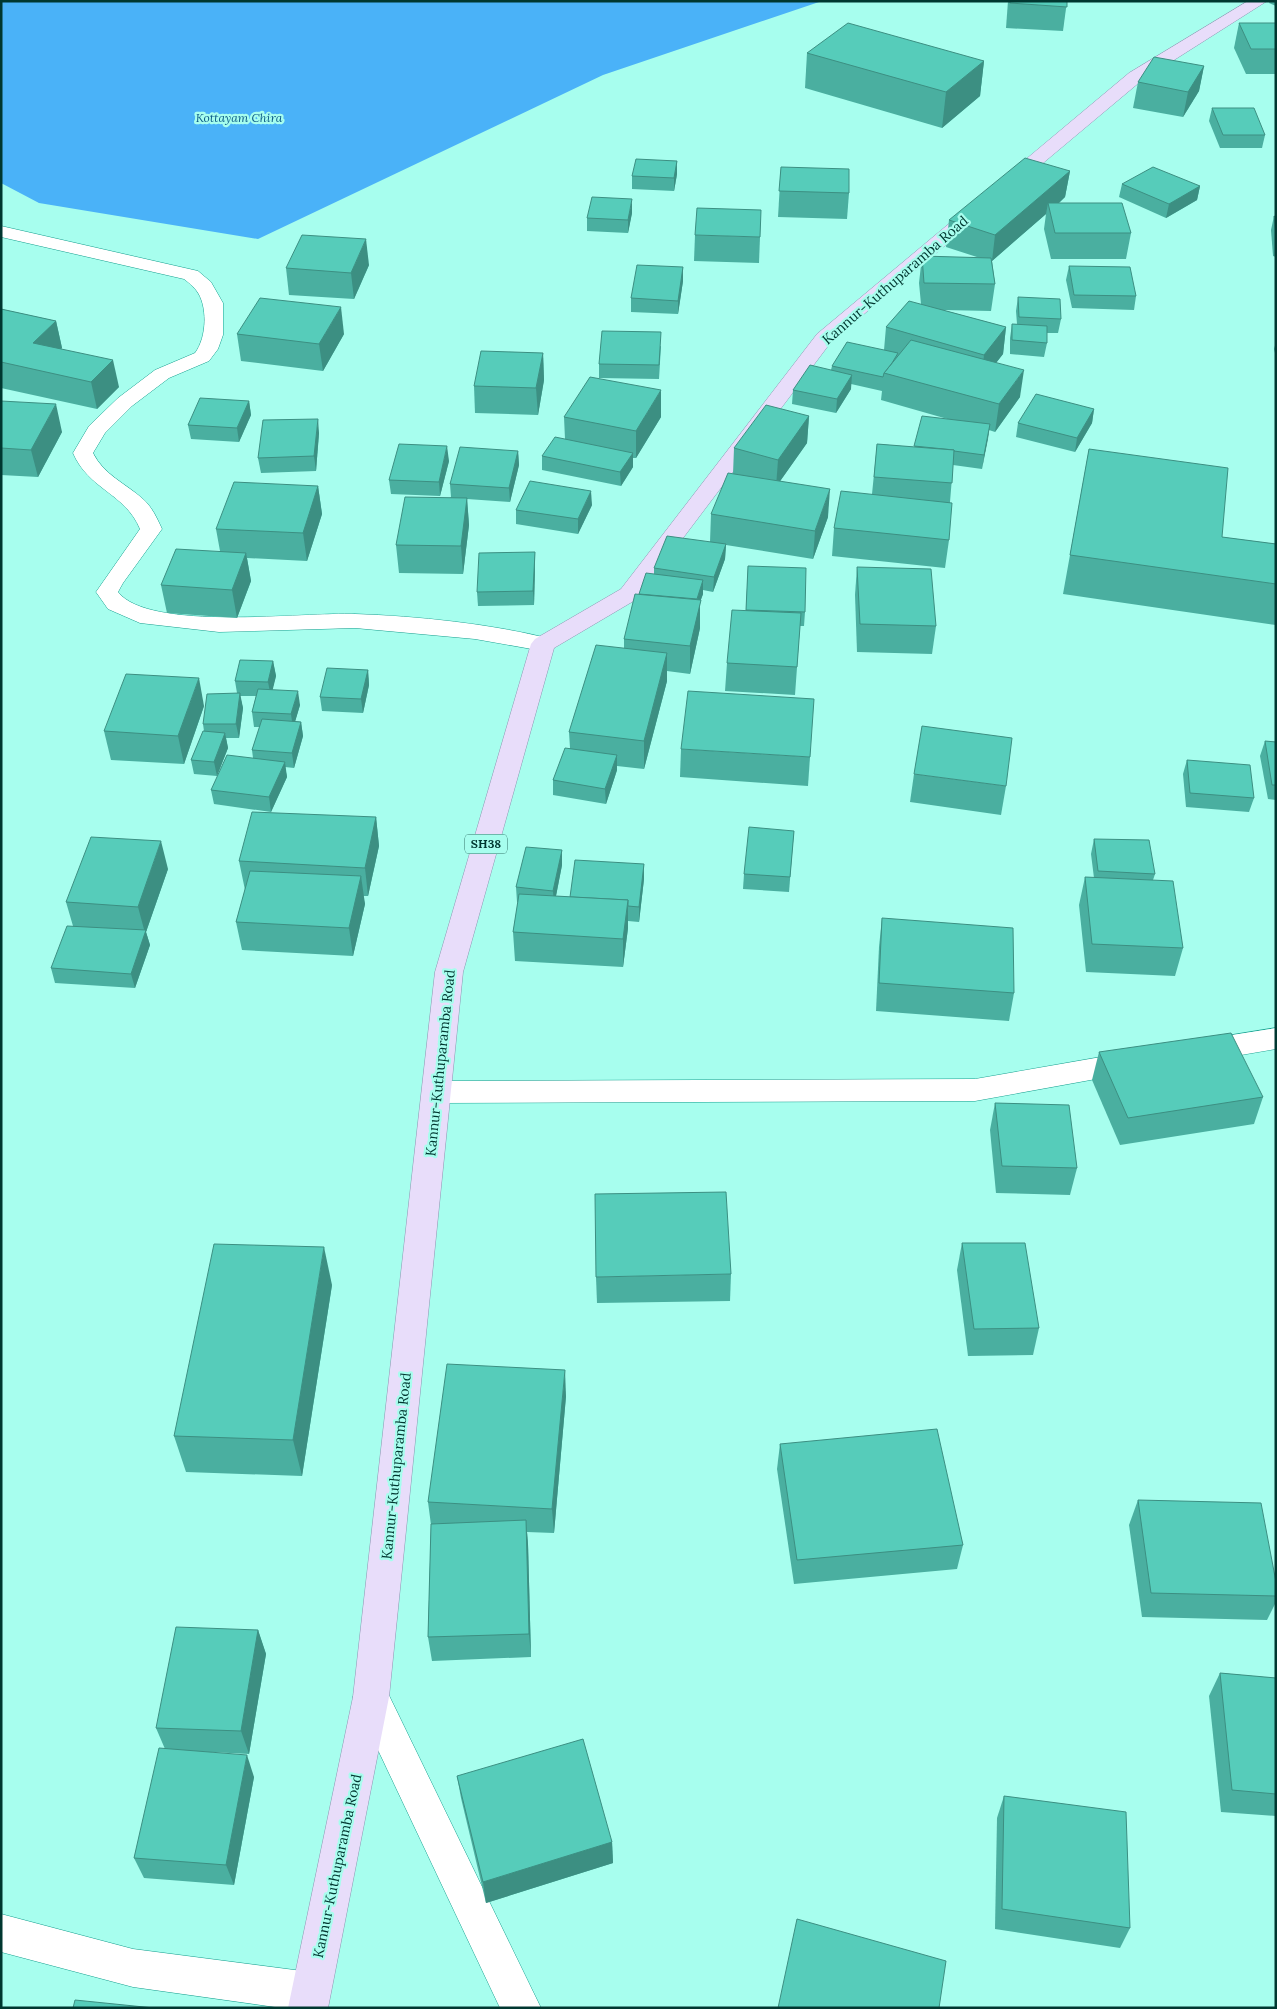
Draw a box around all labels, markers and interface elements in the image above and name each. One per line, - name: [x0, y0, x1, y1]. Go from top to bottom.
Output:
- water label: Kottayam Chira: [196, 110, 283, 125]
- street label: Kannur-Kuthuparamba Road: [818, 212, 972, 348]
- road number: SH38: [465, 834, 507, 854]
- street label: Kannur-Kuthuparamba Road: [421, 969, 459, 1157]
- street label: Kannur-Kuthuparamba Road: [377, 1372, 415, 1560]
- street label: Kannur-Kuthuparamba Road: [309, 1772, 365, 1960]

